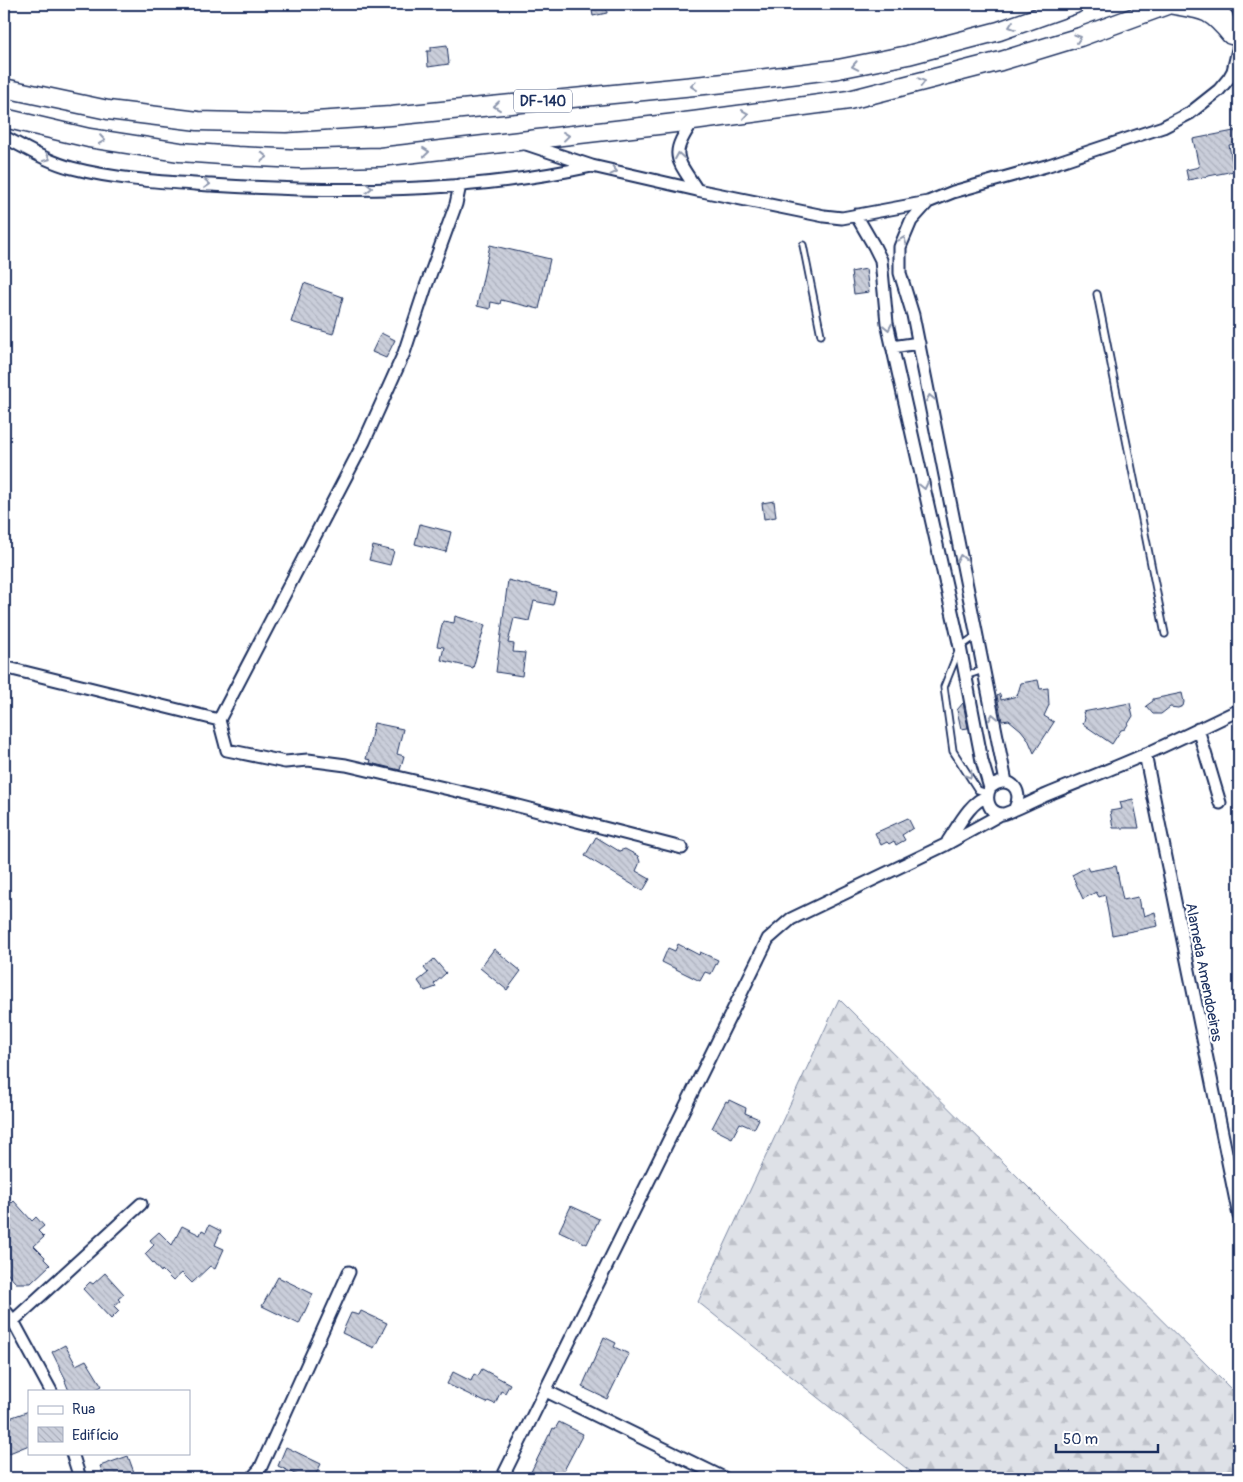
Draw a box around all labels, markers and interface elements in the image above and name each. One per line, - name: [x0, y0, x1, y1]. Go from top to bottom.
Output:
- one-way arrow: [1009, 20, 1017, 30]
- one-way arrow: [1073, 33, 1082, 43]
- one-way arrow: [851, 60, 859, 71]
- one-way arrow: [917, 78, 925, 88]
- one-way arrow: [689, 80, 697, 91]
- road number: DF-140: [514, 90, 572, 112]
- one-way arrow: [493, 100, 501, 111]
- one-way arrow: [741, 109, 749, 120]
- one-way arrow: [562, 131, 570, 142]
- one-way arrow: [98, 135, 107, 145]
- one-way arrow: [422, 147, 430, 158]
- one-way arrow: [674, 151, 685, 159]
- one-way arrow: [42, 152, 51, 163]
- one-way arrow: [260, 152, 268, 163]
- one-way arrow: [610, 165, 619, 176]
- one-way arrow: [203, 179, 211, 190]
- one-way arrow: [366, 183, 373, 193]
- one-way arrow: [897, 236, 907, 245]
- one-way arrow: [882, 323, 893, 332]
- one-way arrow: [925, 394, 935, 403]
- one-way arrow: [918, 481, 929, 490]
- one-way arrow: [957, 553, 967, 562]
- one-way arrow: [988, 713, 999, 721]
- one-way arrow: [962, 770, 972, 779]
- street label: Alameda Amendoeiras: [1181, 901, 1226, 1043]
- legend: [28, 1390, 190, 1454]
- text: Rua: [72, 1400, 95, 1419]
- scale bar: [1056, 1422, 1158, 1454]
- text: Edifício: [72, 1426, 118, 1445]
- text: 50 m: [1063, 1430, 1098, 1449]

